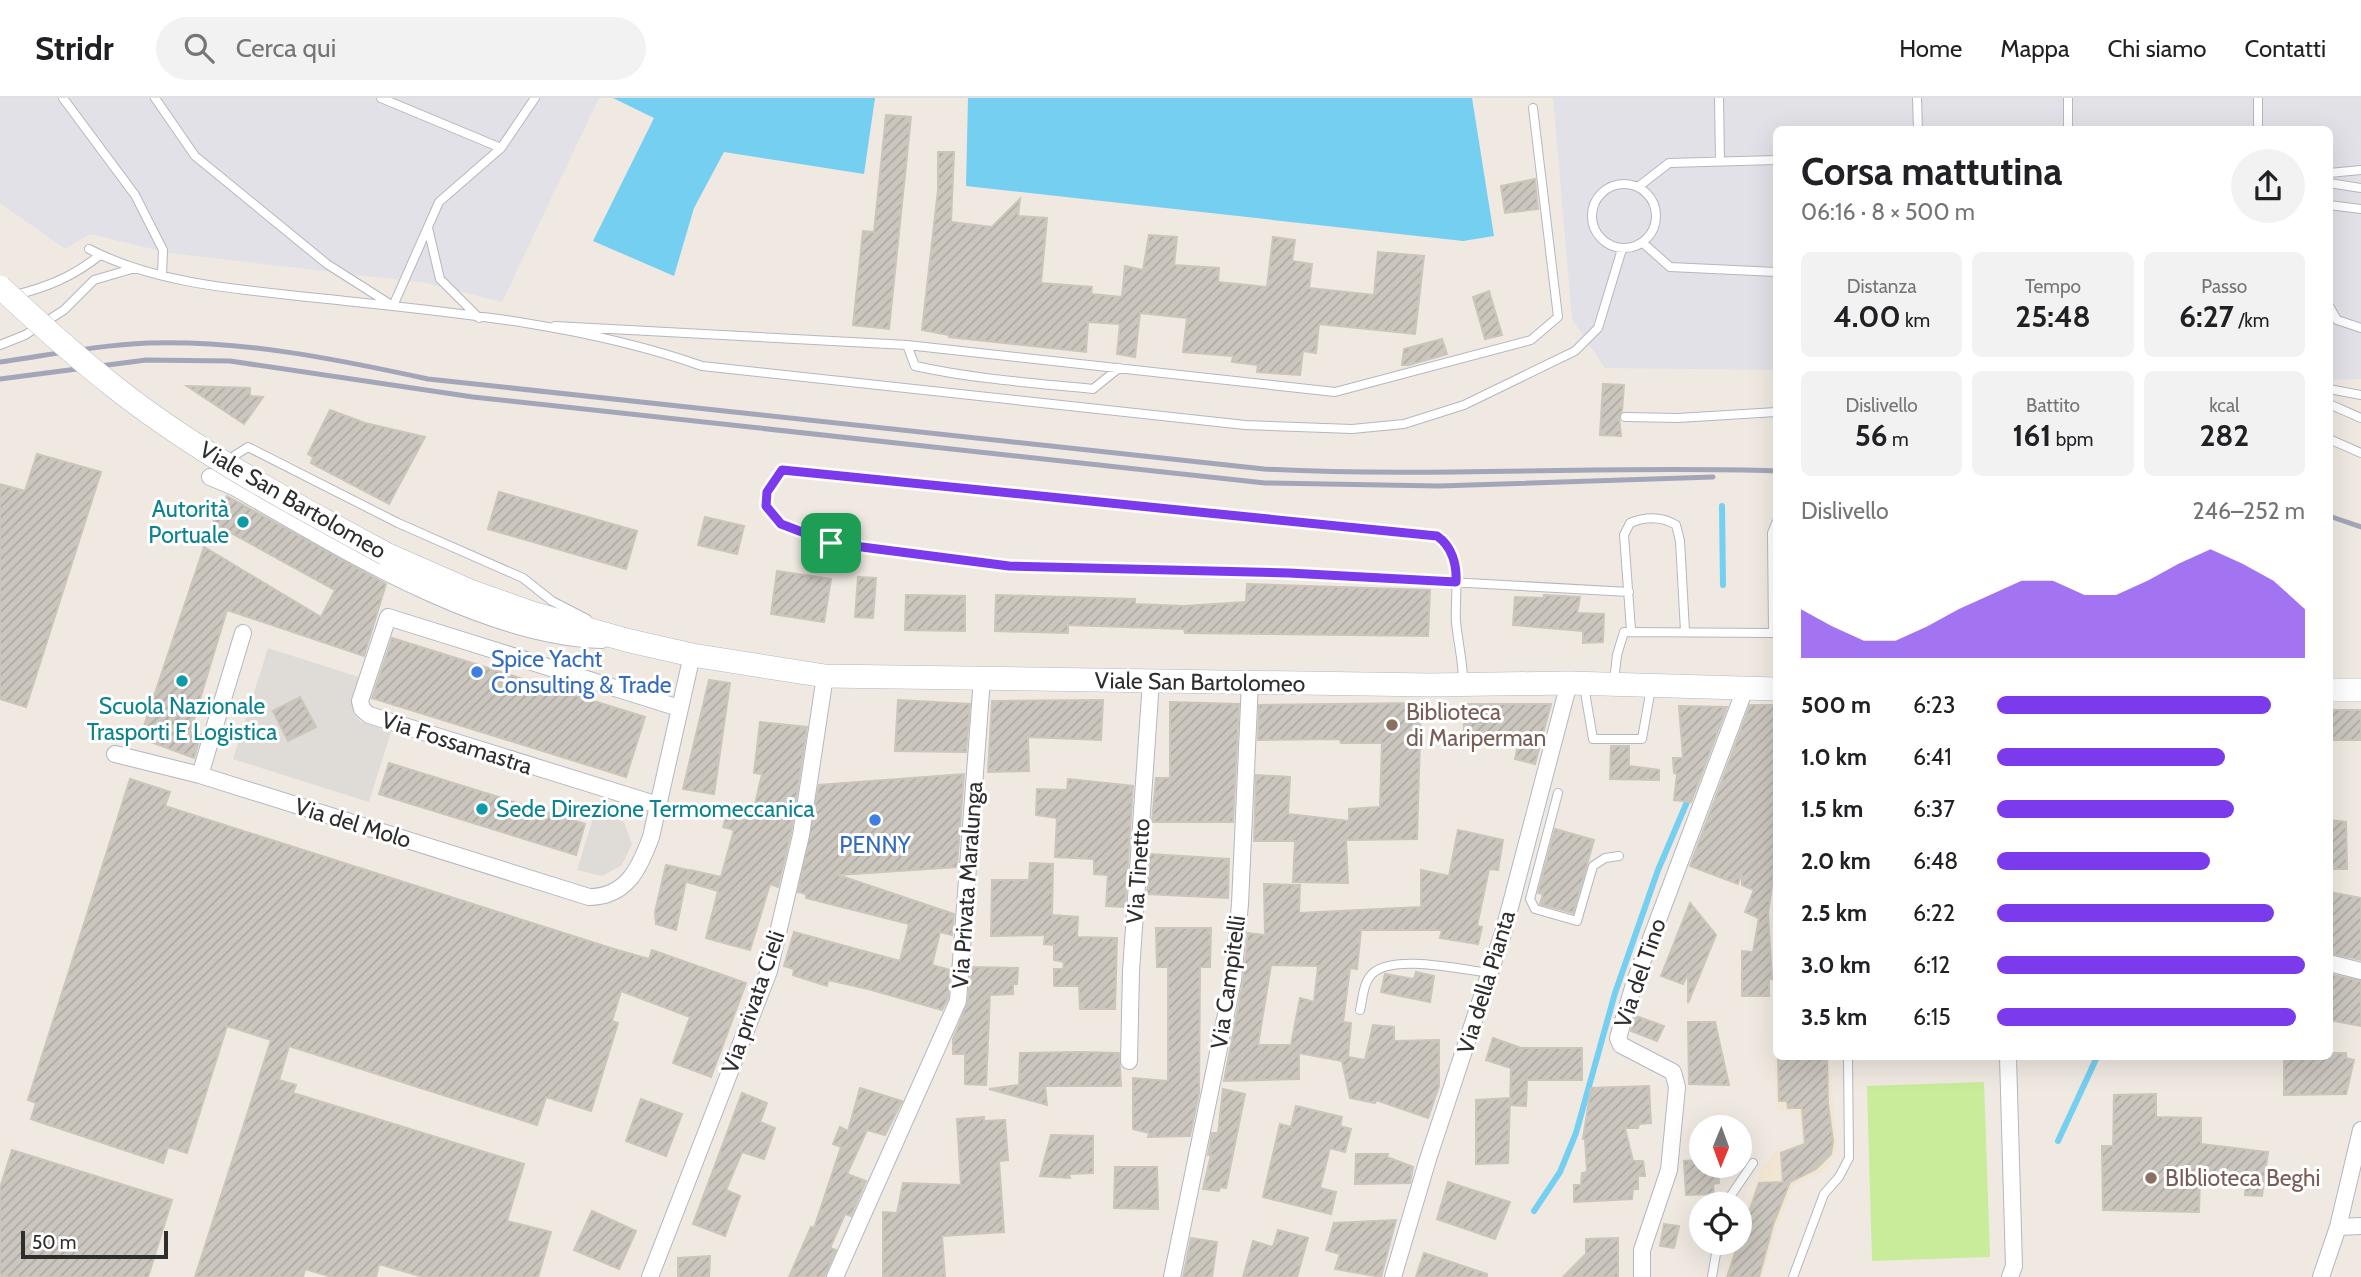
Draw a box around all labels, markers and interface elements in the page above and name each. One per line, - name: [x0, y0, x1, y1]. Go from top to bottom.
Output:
- search box: [156, 17, 646, 80]
- text: Stridr: [35, 28, 114, 68]
- icon: search: [180, 29, 218, 67]
- text: Cerca qui: [236, 32, 336, 64]
- text: Home: [1899, 34, 1962, 63]
- text: Mappa: [2000, 34, 2069, 63]
- text: Chi siamo: [2107, 34, 2206, 63]
- text: Contatti: [2244, 34, 2326, 63]
- text: Corsa mattutina: [1801, 148, 2062, 195]
- button: share: [2231, 149, 2305, 223]
- text: 06:16 · 8 × 500 m: [1801, 198, 1975, 226]
- text: Distanza: [1847, 275, 1917, 298]
- text: Tempo: [2025, 275, 2081, 298]
- text: Passo: [2201, 275, 2247, 298]
- text: 4.00: [1833, 298, 1901, 335]
- text: 25:48: [2015, 298, 2091, 335]
- text: 6:27: [2179, 298, 2234, 335]
- text: km: [1901, 309, 1930, 332]
- text: /km: [2234, 309, 2269, 332]
- text: Dislivello: [1846, 394, 1918, 417]
- text: Battito: [2026, 394, 2080, 417]
- text: kcal: [2209, 394, 2239, 417]
- text: 56: [1855, 417, 1888, 454]
- text: 161: [2012, 417, 2051, 454]
- text: 282: [2199, 417, 2249, 454]
- text: m: [1888, 428, 1909, 451]
- text: bpm: [2051, 428, 2094, 451]
- street label: Viale San Bartolomeo: [195, 435, 391, 565]
- place label: Autorità Portuale: [148, 495, 229, 549]
- text: Dislivello: [1801, 497, 1889, 525]
- text: 246–252 m: [2193, 497, 2305, 525]
- pin: [801, 513, 861, 573]
- marker: Autorità Portuale: [235, 514, 251, 530]
- icon: arrive: [812, 524, 850, 562]
- place label: Spice Yacht Consulting & Trade: [491, 645, 672, 699]
- marker: Spice Yacht Consulting & Trade: [469, 664, 485, 680]
- street label: Viale San Bartolomeo: [1094, 666, 1306, 698]
- marker: Scuola Nazionale Trasporti E Logistica: [174, 673, 190, 689]
- text: 500 m: [1801, 691, 1871, 719]
- text: 6:23: [1913, 691, 1955, 719]
- place label: Scuola Nazionale Trasporti E Logistica: [87, 692, 277, 746]
- place label: Biblioteca di Mariperman: [1406, 698, 1546, 752]
- street label: Via Fossamastra: [378, 706, 536, 780]
- marker: Biblioteca di Mariperman: [1384, 717, 1400, 733]
- text: 1.0 km: [1801, 743, 1867, 771]
- text: 6:41: [1913, 743, 1952, 771]
- street label: Via Privata Maralunga: [946, 780, 988, 990]
- street label: Via del Molo: [291, 792, 415, 854]
- place label: Sede Direzione Termomeccanica: [496, 795, 815, 823]
- text: 1.5 km: [1801, 795, 1863, 823]
- text: 6:37: [1913, 795, 1955, 823]
- marker: Sede Direzione Termomeccanica: [474, 801, 490, 817]
- marker: PENNY: [867, 812, 883, 828]
- street label: Via Tinetto: [1120, 817, 1156, 925]
- place label: PENNY: [839, 831, 912, 859]
- text: 2.0 km: [1801, 847, 1871, 875]
- text: 6:48: [1913, 847, 1958, 875]
- text: 2.5 km: [1801, 899, 1867, 927]
- text: 6:22: [1913, 899, 1955, 927]
- street label: Via della Pianta: [1451, 907, 1521, 1057]
- street label: Via Campitelli: [1205, 914, 1251, 1050]
- street label: Via del Tino: [1608, 915, 1672, 1031]
- street label: Via privata Cieli: [716, 927, 790, 1077]
- text: 3.0 km: [1801, 951, 1871, 979]
- text: 6:12: [1913, 951, 1950, 979]
- text: 3.5 km: [1801, 1003, 1867, 1031]
- text: 6:15: [1913, 1003, 1951, 1031]
- north arrow: [1689, 1115, 1752, 1178]
- map controls: [1689, 1115, 1752, 1255]
- place label: BIblioteca Beghi: [2165, 1164, 2320, 1192]
- marker: BIblioteca Beghi: [2143, 1170, 2159, 1186]
- button: locate: [1689, 1192, 1752, 1255]
- scale bar: [21, 1228, 168, 1260]
- text: 50 m: [32, 1231, 76, 1254]

